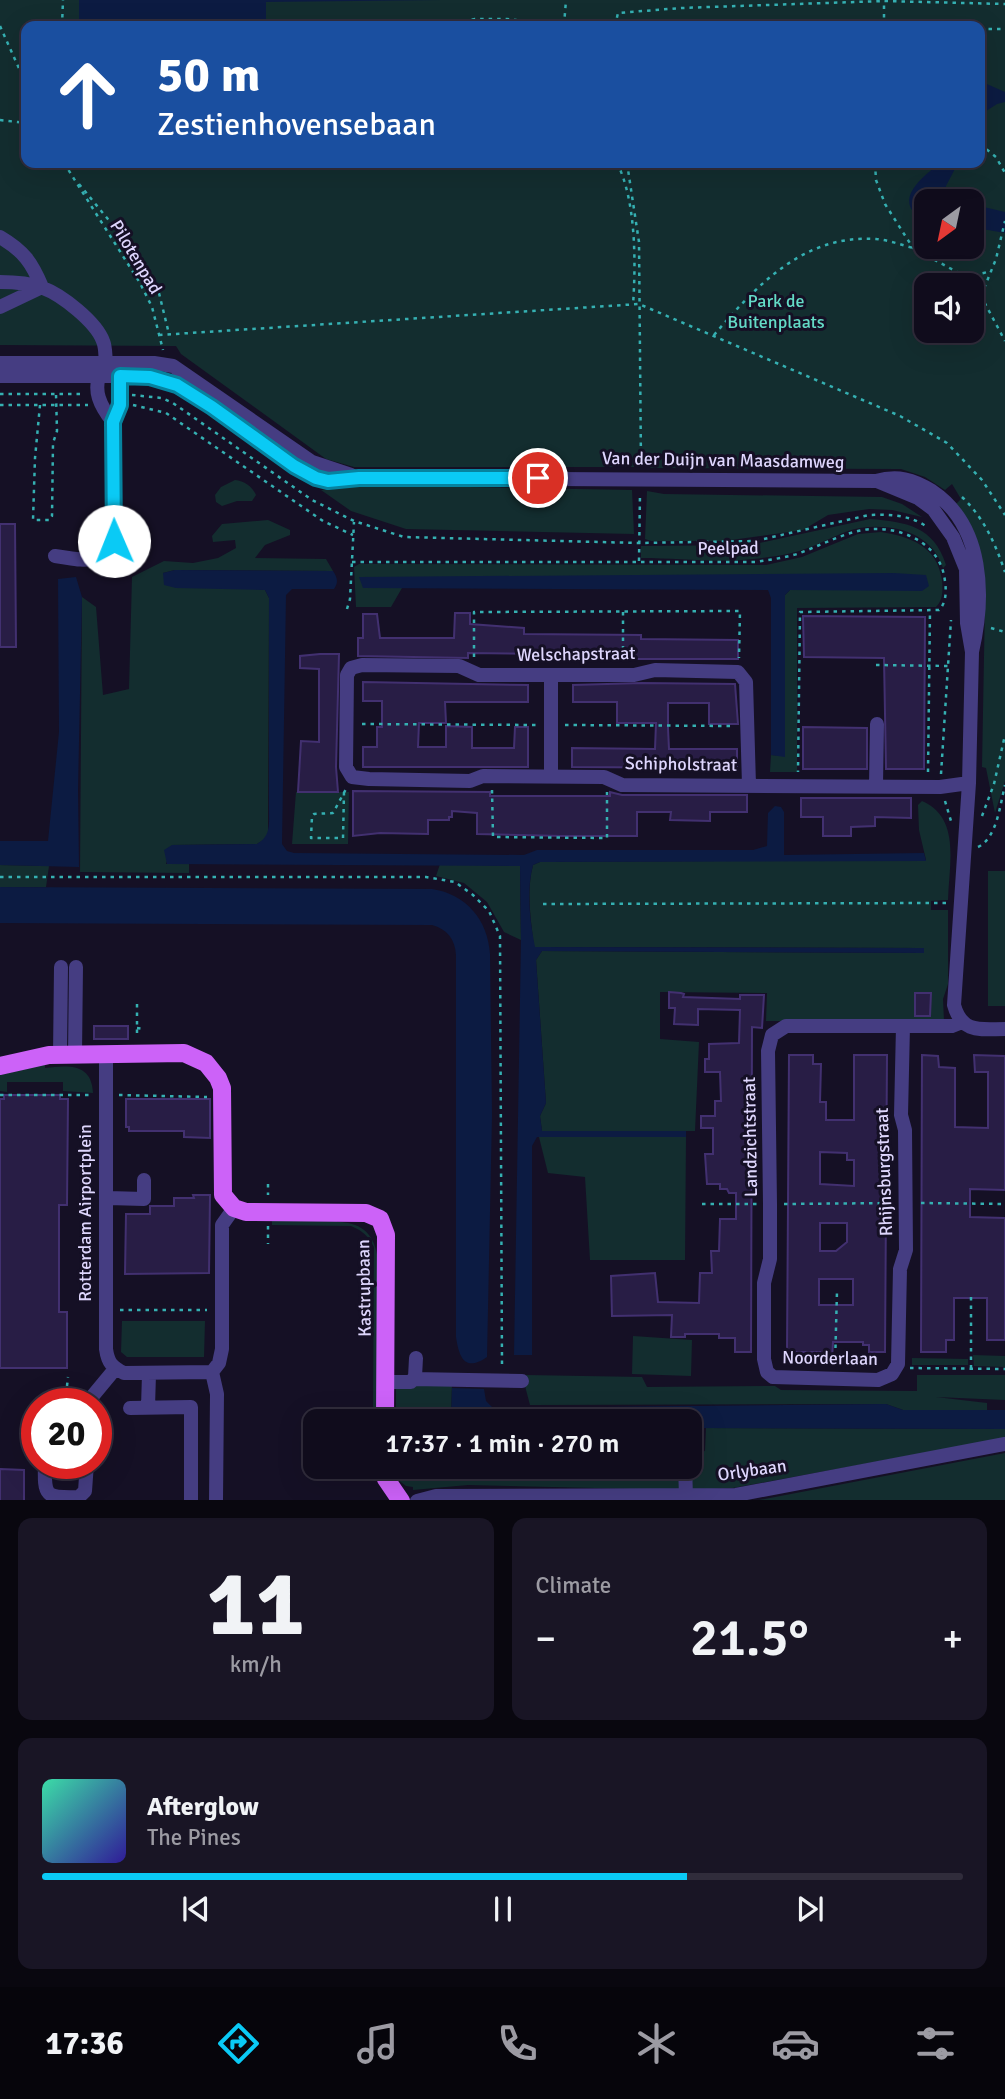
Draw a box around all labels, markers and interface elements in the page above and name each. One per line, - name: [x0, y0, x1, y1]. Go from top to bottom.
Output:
- text: 50 m: [157, 45, 260, 105]
- icon: ahead: [42, 49, 133, 140]
- text: Zestienhovensebaan: [157, 105, 436, 144]
- north arrow: [914, 189, 984, 259]
- map controls: [914, 189, 984, 343]
- street label: Pilotenpad: [105, 216, 167, 298]
- button: sound: [914, 273, 984, 343]
- park label: Park de Buitenplaats: [727, 290, 825, 333]
- street label: Van der Duijn van Maasdamweg: [602, 447, 844, 473]
- pin: [508, 448, 568, 508]
- icon: arrive: [519, 459, 557, 497]
- position arrow: [77, 504, 151, 578]
- street label: Peelpad: [697, 536, 759, 560]
- street label: Welschapstraat: [516, 642, 636, 666]
- street label: Schipholstraat: [625, 752, 737, 776]
- street label: Landzichtstraat: [738, 1077, 762, 1197]
- street label: Rhijnsburgstraat: [871, 1107, 897, 1237]
- street label: Rotterdam Airportplein: [74, 1124, 96, 1302]
- street label: Kastrupbaan: [352, 1239, 376, 1337]
- street label: Noorderlaan: [782, 1346, 878, 1370]
- speed limit sign: 20: [21, 1388, 112, 1479]
- text: 17:37 · 1 min · 270 m: [386, 1428, 619, 1460]
- street label: Orlybaan: [716, 1454, 788, 1486]
- text: 11: [207, 1548, 305, 1661]
- text: Climate: [536, 1571, 611, 1600]
- text: 21.5°: [690, 1606, 809, 1670]
- text: −: [536, 1615, 556, 1662]
- text: +: [942, 1615, 963, 1662]
- text: km/h: [230, 1650, 282, 1679]
- text: Afterglow: [147, 1791, 259, 1823]
- text: The Pines: [147, 1823, 241, 1852]
- icon: previous: [177, 1890, 215, 1928]
- icon: pause: [484, 1890, 522, 1928]
- icon: next: [791, 1890, 829, 1928]
- icon: directions: [214, 2019, 263, 2068]
- icon: music: [353, 2019, 402, 2068]
- icon: phone: [493, 2019, 542, 2068]
- icon: climate: [632, 2019, 681, 2068]
- icon: car: [771, 2019, 820, 2068]
- icon: filters: [911, 2019, 960, 2068]
- text: 17:36: [45, 2024, 124, 2063]

